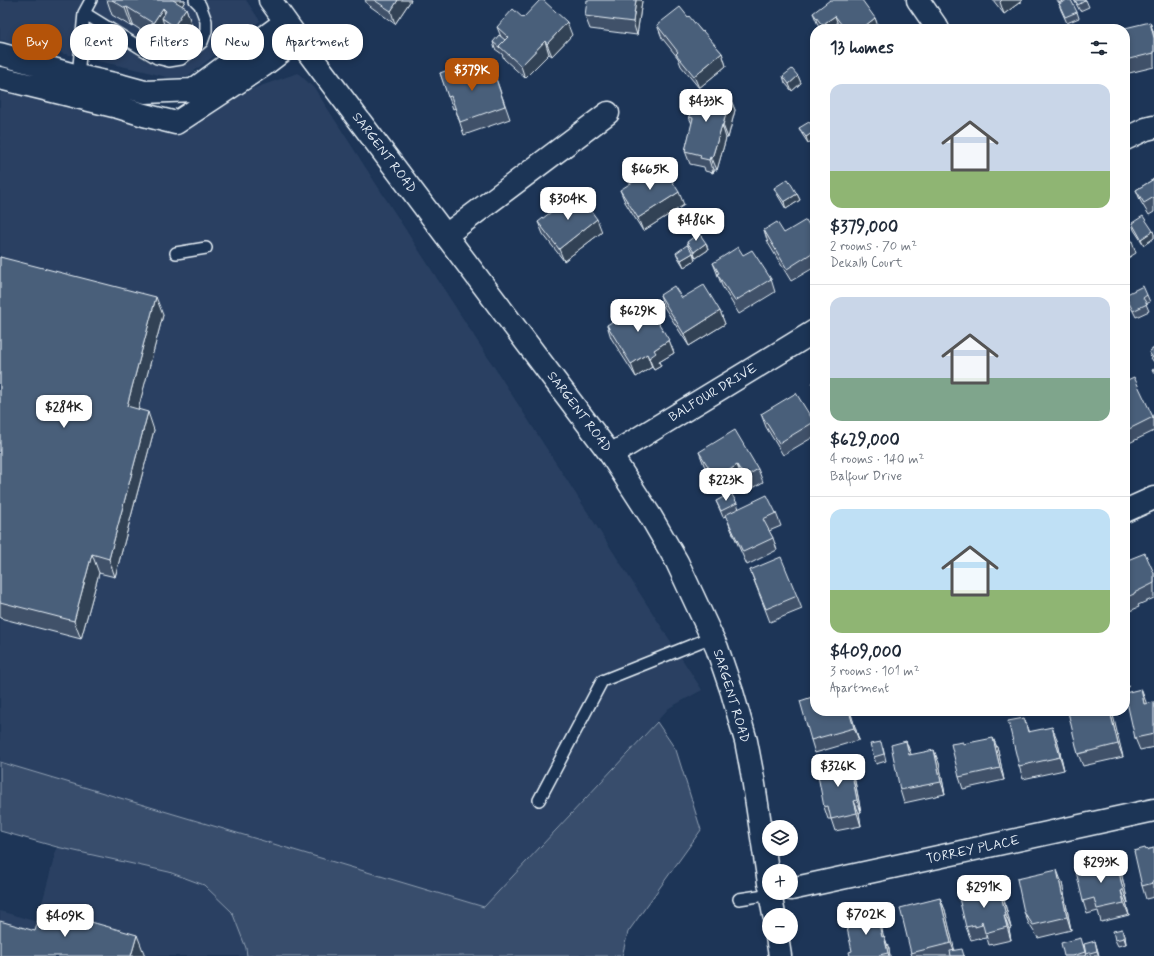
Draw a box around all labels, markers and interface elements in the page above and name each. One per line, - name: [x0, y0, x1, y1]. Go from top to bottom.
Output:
- chip: Buy: [12, 24, 62, 60]
- chip: Rent: [70, 24, 128, 60]
- chip: Filters: [136, 24, 203, 60]
- chip: New: [211, 24, 264, 60]
- chip: Apartment: [272, 24, 363, 60]
- text: 13 homes: [830, 37, 894, 59]
- icon: filters: [1088, 37, 1110, 59]
- pin: $379K: [444, 58, 500, 92]
- text: $379K: [454, 62, 490, 79]
- pin: $433K: [678, 89, 734, 123]
- text: $433K: [688, 93, 724, 110]
- street label: SARGENT ROAD: [348, 109, 420, 197]
- icon: home: [934, 110, 1006, 182]
- pin: $665K: [622, 157, 678, 191]
- text: $665K: [631, 161, 669, 178]
- pin: $304K: [540, 187, 596, 221]
- text: $304K: [549, 191, 587, 208]
- pin: $486K: [668, 208, 724, 242]
- text: $486K: [677, 212, 715, 229]
- text: $379,000: [830, 216, 898, 238]
- text: 2 rooms · 70 m²: [830, 238, 917, 255]
- text: Dekalb Court: [830, 255, 903, 272]
- pin: $629K: [610, 299, 666, 333]
- text: $629K: [619, 303, 657, 320]
- icon: home: [934, 323, 1006, 395]
- street label: BALFOUR DRIVE: [666, 360, 760, 426]
- street label: SARGENT ROAD: [543, 368, 615, 456]
- pin: $284K: [36, 395, 92, 429]
- text: $284K: [45, 399, 83, 416]
- text: $629,000: [830, 429, 900, 451]
- text: 4 rooms · 140 m²: [830, 451, 924, 468]
- pin: $223K: [698, 468, 754, 502]
- text: Balfour Drive: [830, 468, 902, 485]
- text: $223K: [708, 472, 744, 489]
- icon: home: [934, 535, 1006, 607]
- text: $409,000: [830, 641, 902, 663]
- street label: SARGENT ROAD: [709, 647, 753, 745]
- text: 3 rooms · 101 m²: [830, 663, 919, 680]
- text: Apartment: [830, 680, 889, 697]
- pin: $326K: [810, 754, 866, 788]
- text: $326K: [820, 758, 856, 775]
- map controls: [762, 820, 798, 944]
- button: layers: [762, 820, 798, 856]
- street label: TORREY PLACE: [925, 832, 1021, 868]
- pin: $293K: [1073, 850, 1129, 884]
- text: $293K: [1083, 854, 1119, 871]
- button: +: [762, 864, 798, 900]
- pin: $291K: [956, 875, 1012, 909]
- text: $291K: [966, 879, 1002, 896]
- pin: $702K: [838, 902, 894, 936]
- pin: $409K: [37, 904, 93, 938]
- text: $702K: [846, 906, 886, 923]
- text: $409K: [46, 908, 84, 925]
- button: −: [762, 908, 798, 944]

